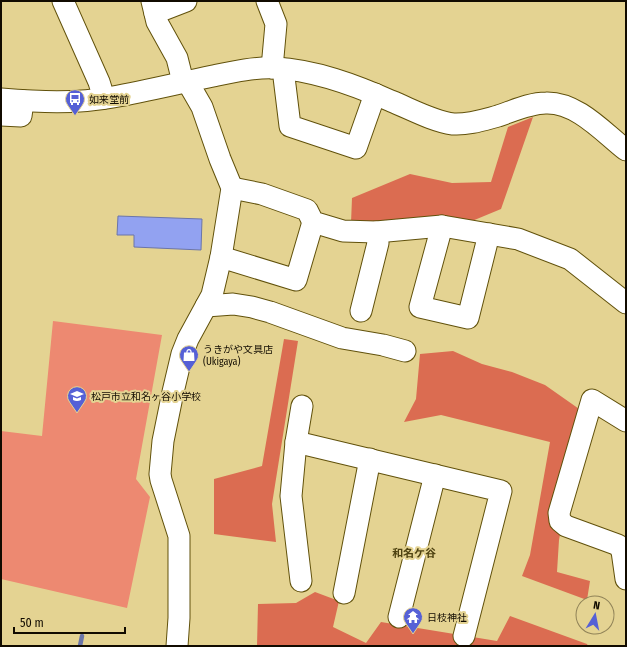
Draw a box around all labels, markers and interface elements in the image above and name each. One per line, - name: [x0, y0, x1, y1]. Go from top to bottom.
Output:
- bus stop icon: 如来堂前: [64, 88, 86, 116]
- place label: 如来堂前: [89, 94, 129, 106]
- shop icon: うきがや文具店 (Ukigaya): [178, 344, 200, 372]
- place label: うきがや文具店 (Ukigaya): [203, 344, 273, 368]
- school or university icon: 松戸市立和名ヶ谷小学校: [66, 385, 88, 413]
- place label: 松戸市立和名ヶ谷小学校: [91, 391, 201, 403]
- district label: 和名ケ谷: [392, 547, 436, 560]
- north arrow: [575, 595, 615, 635]
- text: N: [592, 599, 601, 613]
- temple icon: 日枝神社: [402, 606, 424, 634]
- scale bar: [14, 609, 125, 635]
- place label: 日枝神社: [427, 612, 467, 624]
- text: 50 m: [20, 616, 44, 630]

